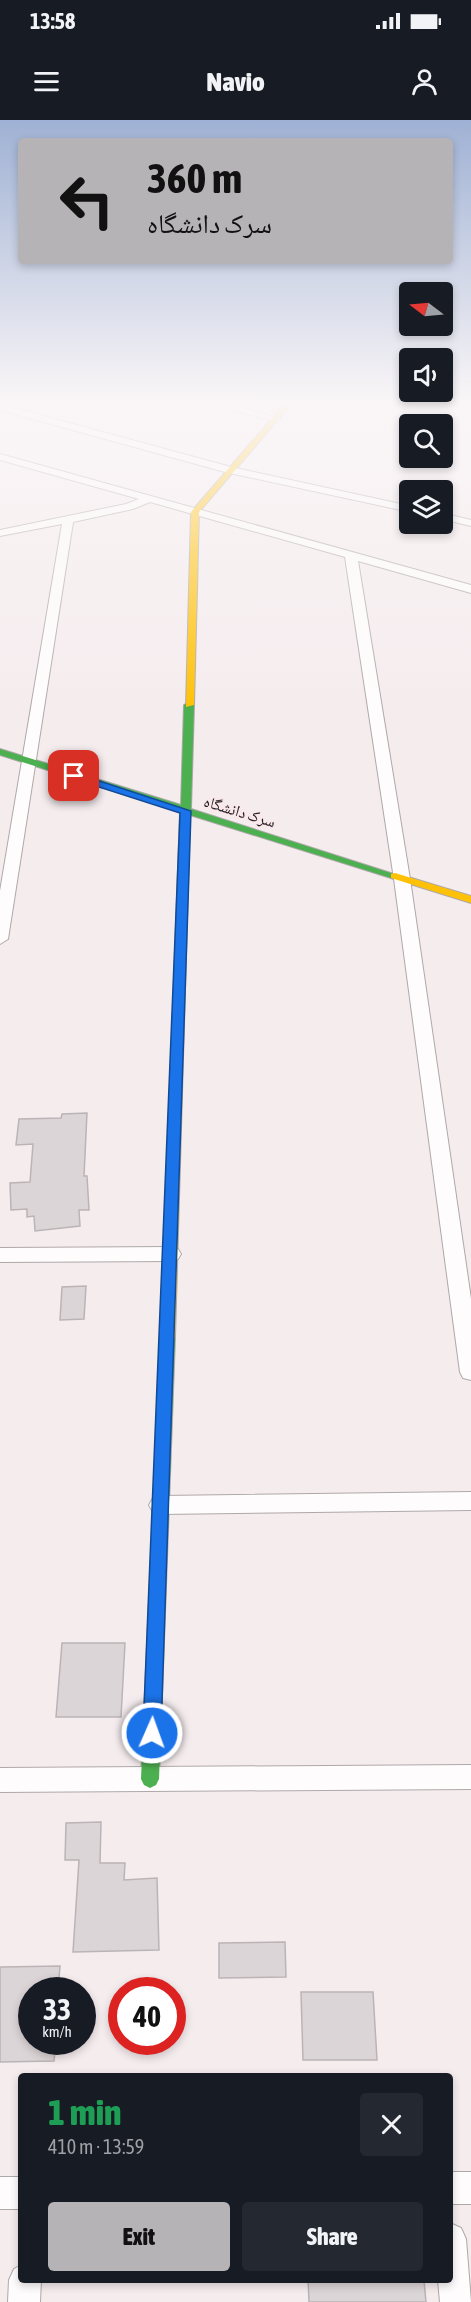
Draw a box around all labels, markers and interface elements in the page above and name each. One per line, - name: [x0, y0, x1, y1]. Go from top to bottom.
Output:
- text: 13:58: [30, 8, 75, 34]
- icon: menu: [30, 65, 63, 98]
- icon: person: [408, 65, 441, 98]
- text: Navio: [206, 66, 265, 97]
- text: 360 m: [147, 154, 242, 202]
- icon: left: [48, 162, 126, 240]
- text: سرک دانشگاه: [147, 208, 272, 239]
- north arrow: [399, 282, 453, 336]
- map controls: [399, 282, 453, 534]
- button: sound: [399, 348, 453, 402]
- button: search: [399, 414, 453, 468]
- button: layers: [399, 480, 453, 534]
- pin: [48, 750, 99, 801]
- icon: arrive: [57, 759, 90, 792]
- street label: سرک دانشگاه: [202, 792, 278, 831]
- position arrow: [120, 1701, 184, 1765]
- speed limit sign: 40: [108, 1977, 186, 2055]
- text: 33: [43, 1992, 71, 2026]
- text: km/h: [42, 2023, 72, 2040]
- text: 1 min: [48, 2091, 122, 2133]
- button: close: [360, 2093, 423, 2156]
- text: 410 m · 13:59: [48, 2135, 144, 2158]
- button: Exit: [48, 2202, 230, 2271]
- button: Share: [242, 2202, 423, 2271]

